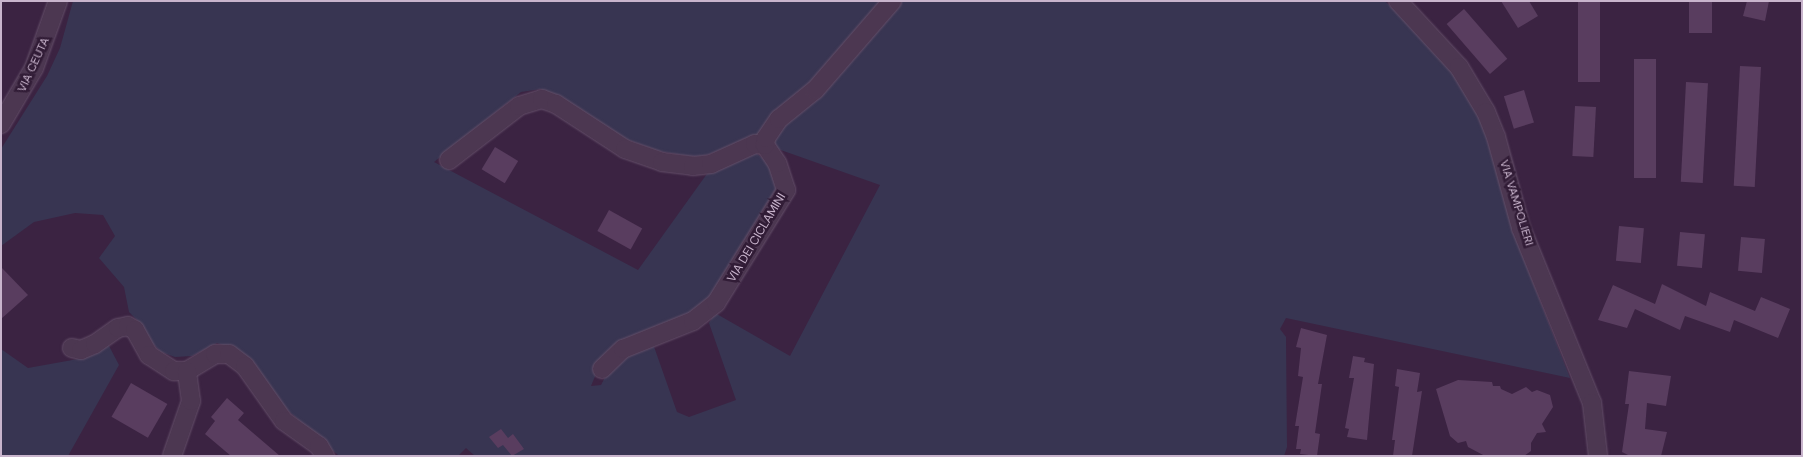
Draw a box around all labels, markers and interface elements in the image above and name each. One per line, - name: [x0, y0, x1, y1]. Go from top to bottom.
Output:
- street label: VIA CEUTA: [15, 35, 53, 95]
- street label: VIA VAMPOLIERI: [1496, 158, 1536, 248]
- street label: VIA DEI CICLAMINI: [725, 191, 789, 285]

